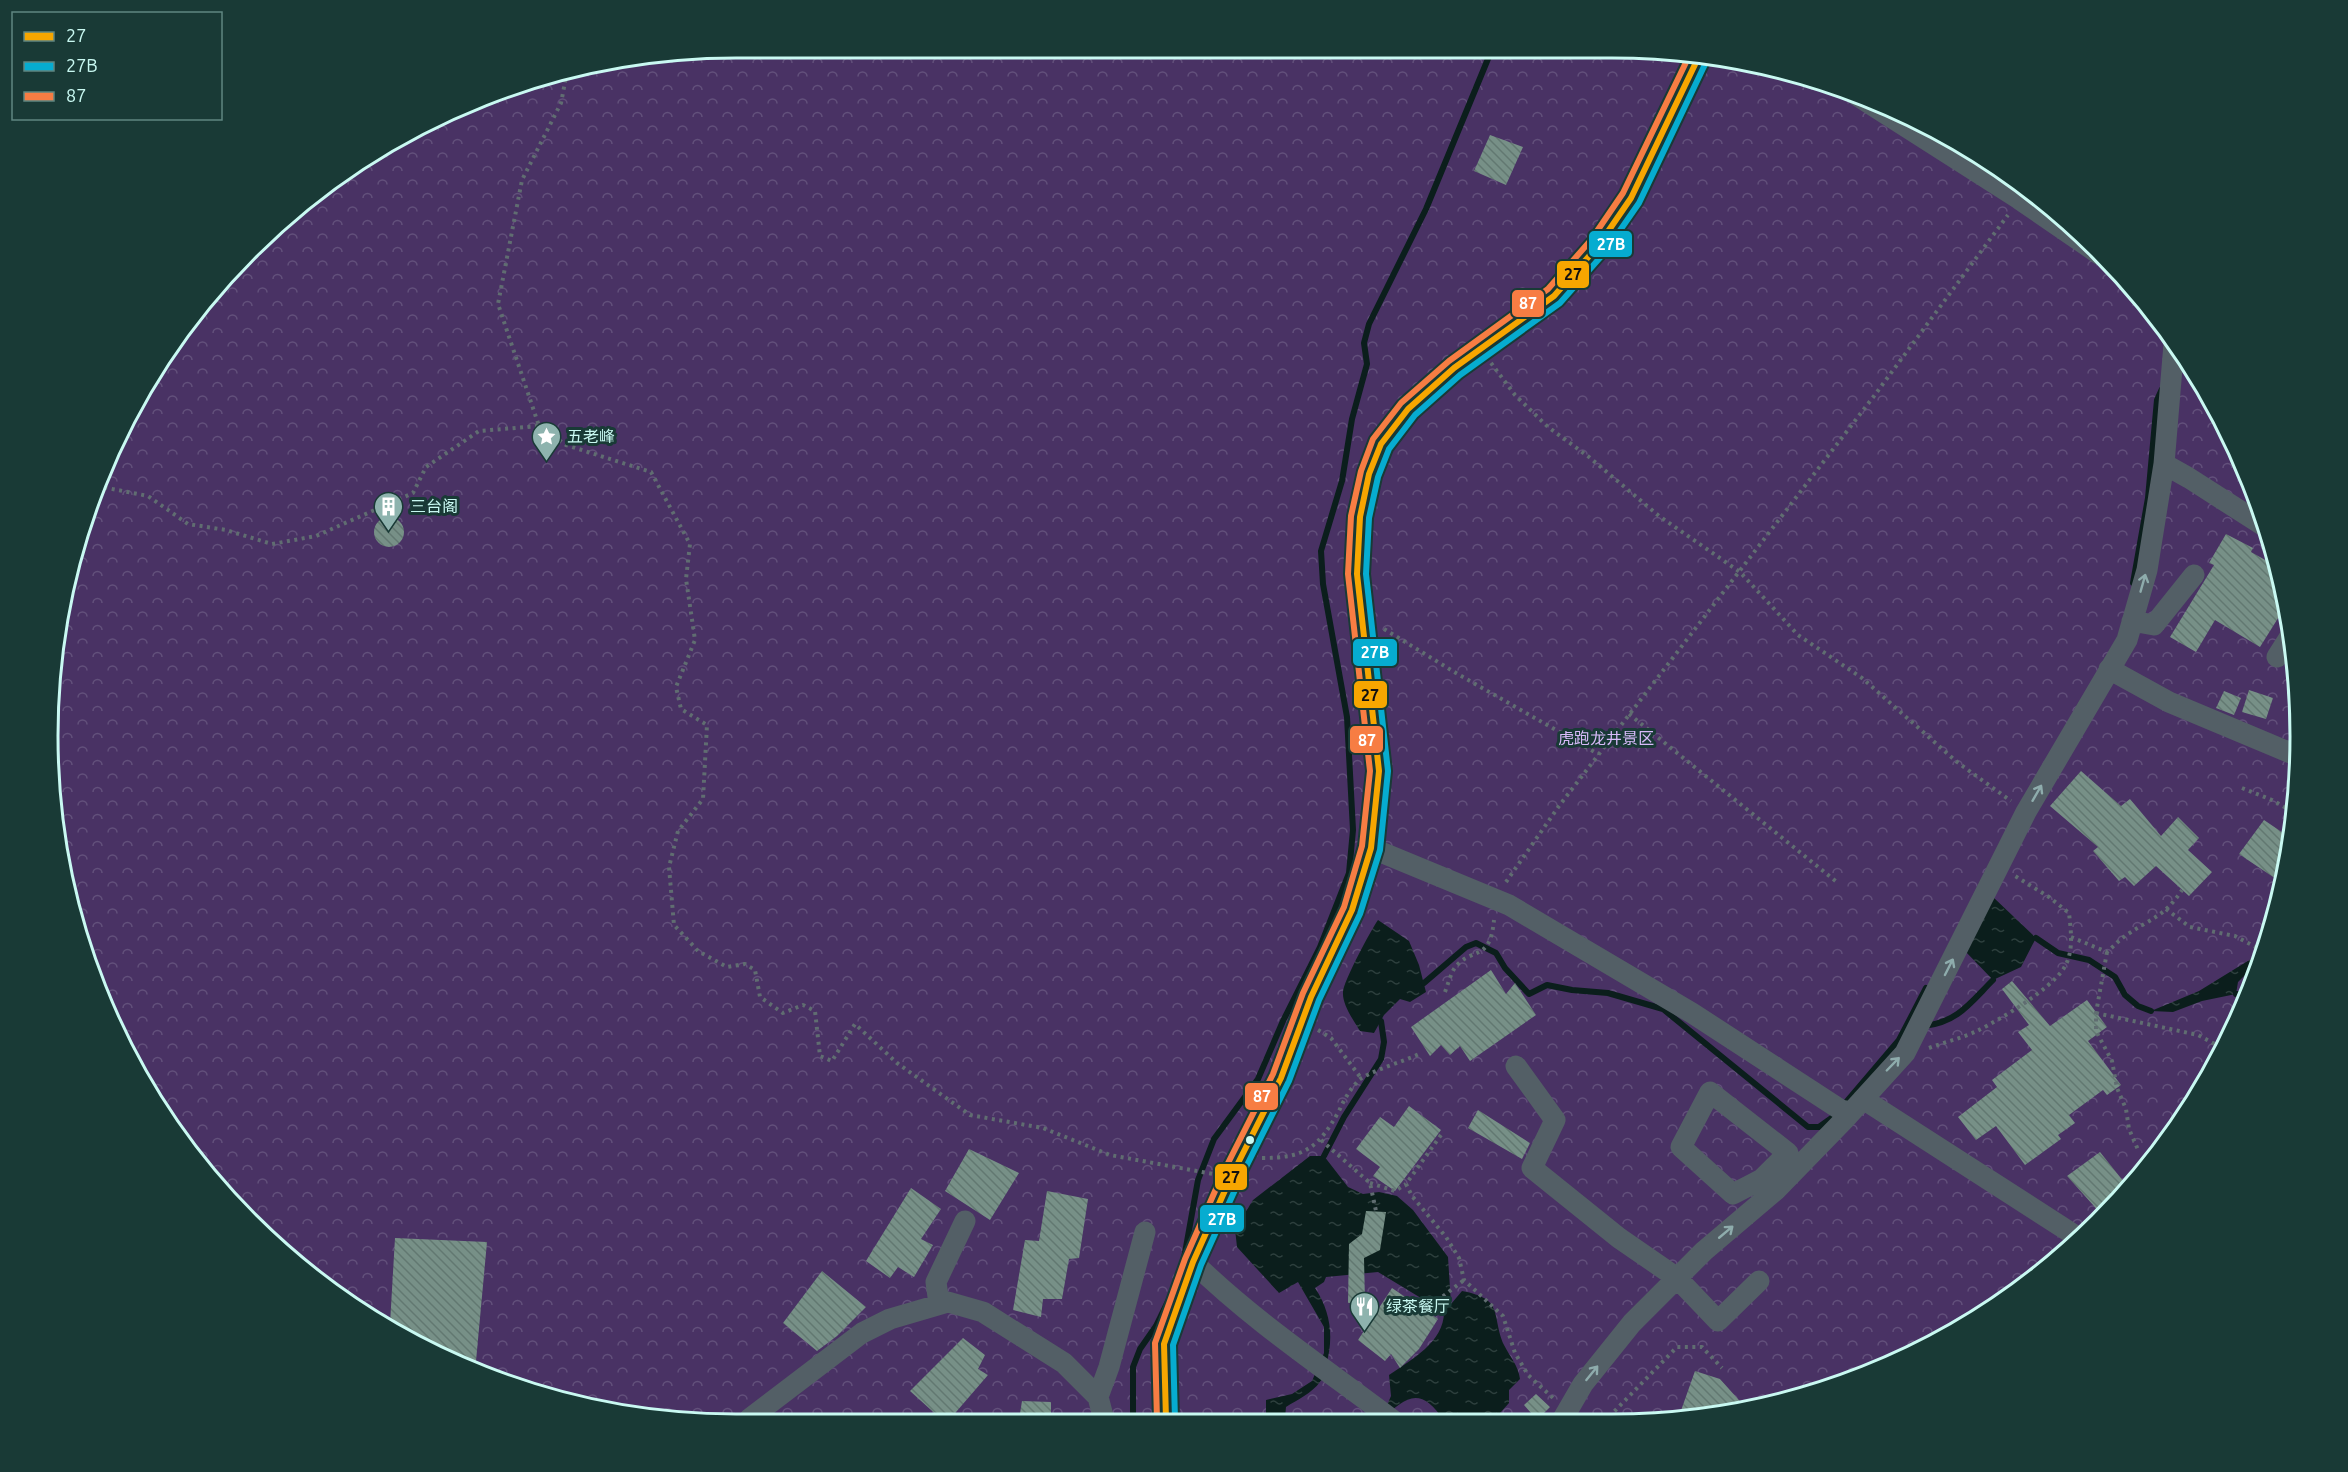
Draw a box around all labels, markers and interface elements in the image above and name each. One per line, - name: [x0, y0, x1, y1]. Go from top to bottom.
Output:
- legend: [12, 12, 222, 120]
- text: 27: [66, 25, 86, 45]
- text: 27B: [66, 55, 98, 75]
- text: 87: [66, 85, 86, 105]
- line badge: 27B: [1588, 230, 1633, 258]
- text: 27B: [1597, 235, 1625, 253]
- line badge: 27: [1556, 260, 1590, 289]
- text: 27: [1564, 265, 1582, 283]
- line badge: 87: [1511, 289, 1545, 318]
- text: 87: [1519, 294, 1537, 312]
- place icon: 五老峰: [530, 420, 562, 462]
- place label: 五老峰: [567, 427, 615, 445]
- building icon: 三台阁: [373, 490, 405, 532]
- place label: 三台阁: [410, 497, 458, 515]
- one-way arrow: [2138, 574, 2149, 593]
- line badge: 27B: [1352, 638, 1398, 667]
- text: 27B: [1361, 643, 1389, 661]
- line badge: 27: [1353, 680, 1388, 709]
- text: 27: [1361, 686, 1379, 704]
- line badge: 87: [1349, 725, 1384, 754]
- park label: 虎跑龙井景区: [1558, 729, 1654, 747]
- text: 87: [1358, 731, 1376, 749]
- one-way arrow: [2031, 785, 2043, 802]
- one-way arrow: [1943, 959, 1955, 976]
- one-way arrow: [1886, 1057, 1901, 1072]
- line badge: 87: [1244, 1082, 1279, 1111]
- text: 87: [1253, 1087, 1271, 1105]
- unlabelled marker: [1244, 1134, 1256, 1146]
- line badge: 27: [1214, 1163, 1248, 1191]
- text: 27: [1222, 1168, 1240, 1186]
- line badge: 27B: [1199, 1204, 1245, 1233]
- text: 27B: [1208, 1210, 1236, 1228]
- one-way arrow: [1718, 1225, 1733, 1239]
- restaurant icon: 绿茶餐厅: [1349, 1290, 1381, 1332]
- place label: 绿茶餐厅: [1386, 1297, 1450, 1315]
- one-way arrow: [1585, 1366, 1599, 1381]

